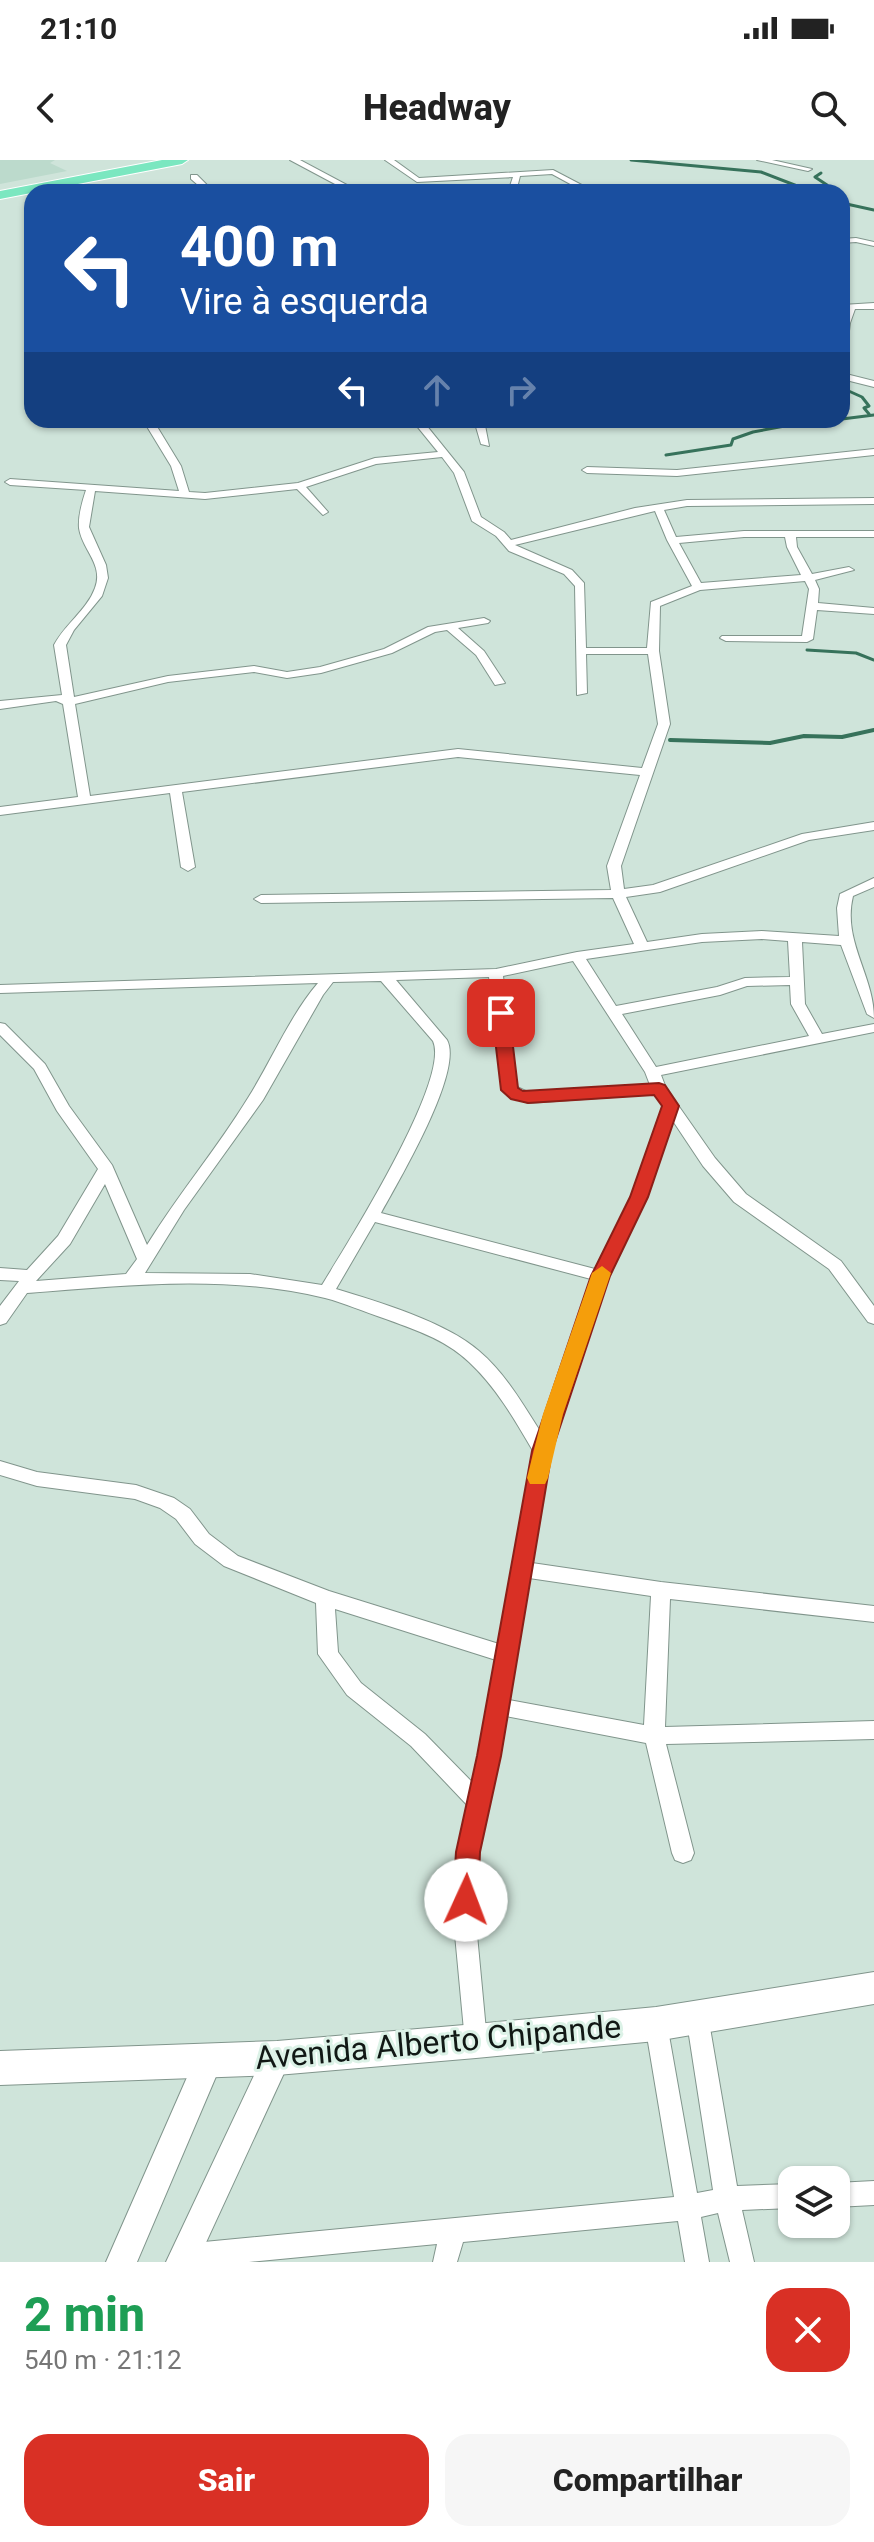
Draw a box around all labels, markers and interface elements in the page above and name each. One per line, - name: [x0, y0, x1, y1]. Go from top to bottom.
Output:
- text: 21:10: [40, 11, 117, 46]
- icon: back: [24, 86, 68, 130]
- icon: search: [806, 86, 850, 130]
- text: Headway: [363, 87, 511, 129]
- text: 400 m: [180, 214, 339, 280]
- icon: left: [48, 216, 152, 320]
- text: Vire à esquerda: [180, 281, 429, 323]
- icon: left: [331, 368, 375, 412]
- icon: ahead: [415, 368, 459, 412]
- icon: right: [499, 368, 543, 412]
- pin: [467, 979, 535, 1047]
- icon: arrive: [479, 991, 523, 1035]
- position arrow: [424, 1858, 508, 1942]
- street label: Avenida Alberto Chipande: [254, 2007, 622, 2077]
- map controls: [778, 2166, 850, 2238]
- button: layers: [778, 2166, 850, 2238]
- text: 2 min: [24, 2286, 145, 2343]
- button: close: [766, 2288, 850, 2372]
- text: 540 m · 21:12: [24, 2345, 182, 2375]
- button: Sair: [24, 2434, 429, 2526]
- button: Compartilhar: [445, 2434, 850, 2526]

